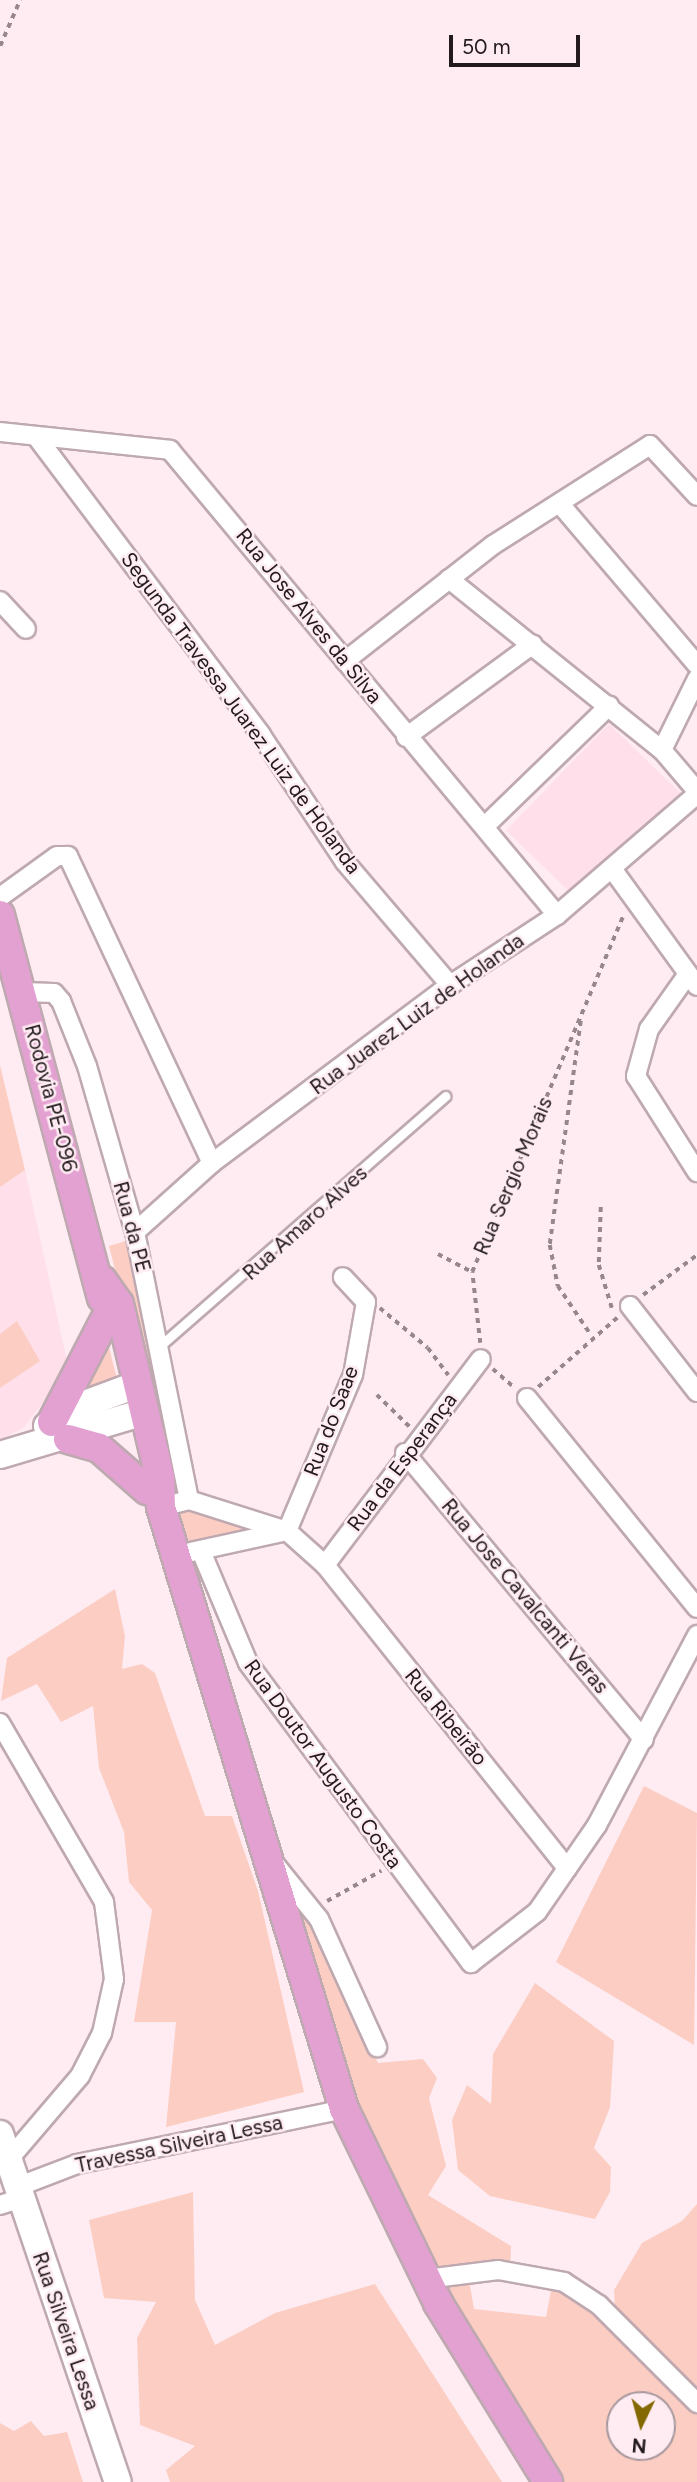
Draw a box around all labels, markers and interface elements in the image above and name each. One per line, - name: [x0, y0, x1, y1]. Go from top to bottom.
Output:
- scale bar: [452, 21, 583, 65]
- text: 50 m: [462, 34, 511, 59]
- street label: Rua Jose Alves da Silva: [231, 523, 387, 709]
- street label: Segunda Travessa Juarez Luiz de Holanda: [116, 547, 366, 879]
- street label: Rua Juarez Luiz de Holanda: [305, 928, 529, 1100]
- street label: Rodovia PE-096: [19, 1021, 83, 1175]
- street label: Rua Sergio Morais: [468, 1093, 558, 1259]
- street label: Rua Amaro Alves: [238, 1161, 372, 1285]
- street label: Rua da PE: [108, 1179, 156, 1275]
- street label: Rua do Saae: [298, 1362, 364, 1480]
- street label: Rua da Esperança: [342, 1388, 462, 1536]
- street label: Rua Jose Cavalcanti Veras: [436, 1494, 614, 1698]
- street label: Rua Doutor Augusto Costa: [239, 1655, 407, 1873]
- street label: Rua Ribeirão: [399, 1663, 493, 1771]
- street label: Travessa Silveira Lessa: [73, 2110, 285, 2178]
- street label: Rua Silveira Lessa: [27, 2249, 105, 2413]
- north arrow: [606, 2391, 676, 2461]
- text: N: [631, 2433, 648, 2458]

